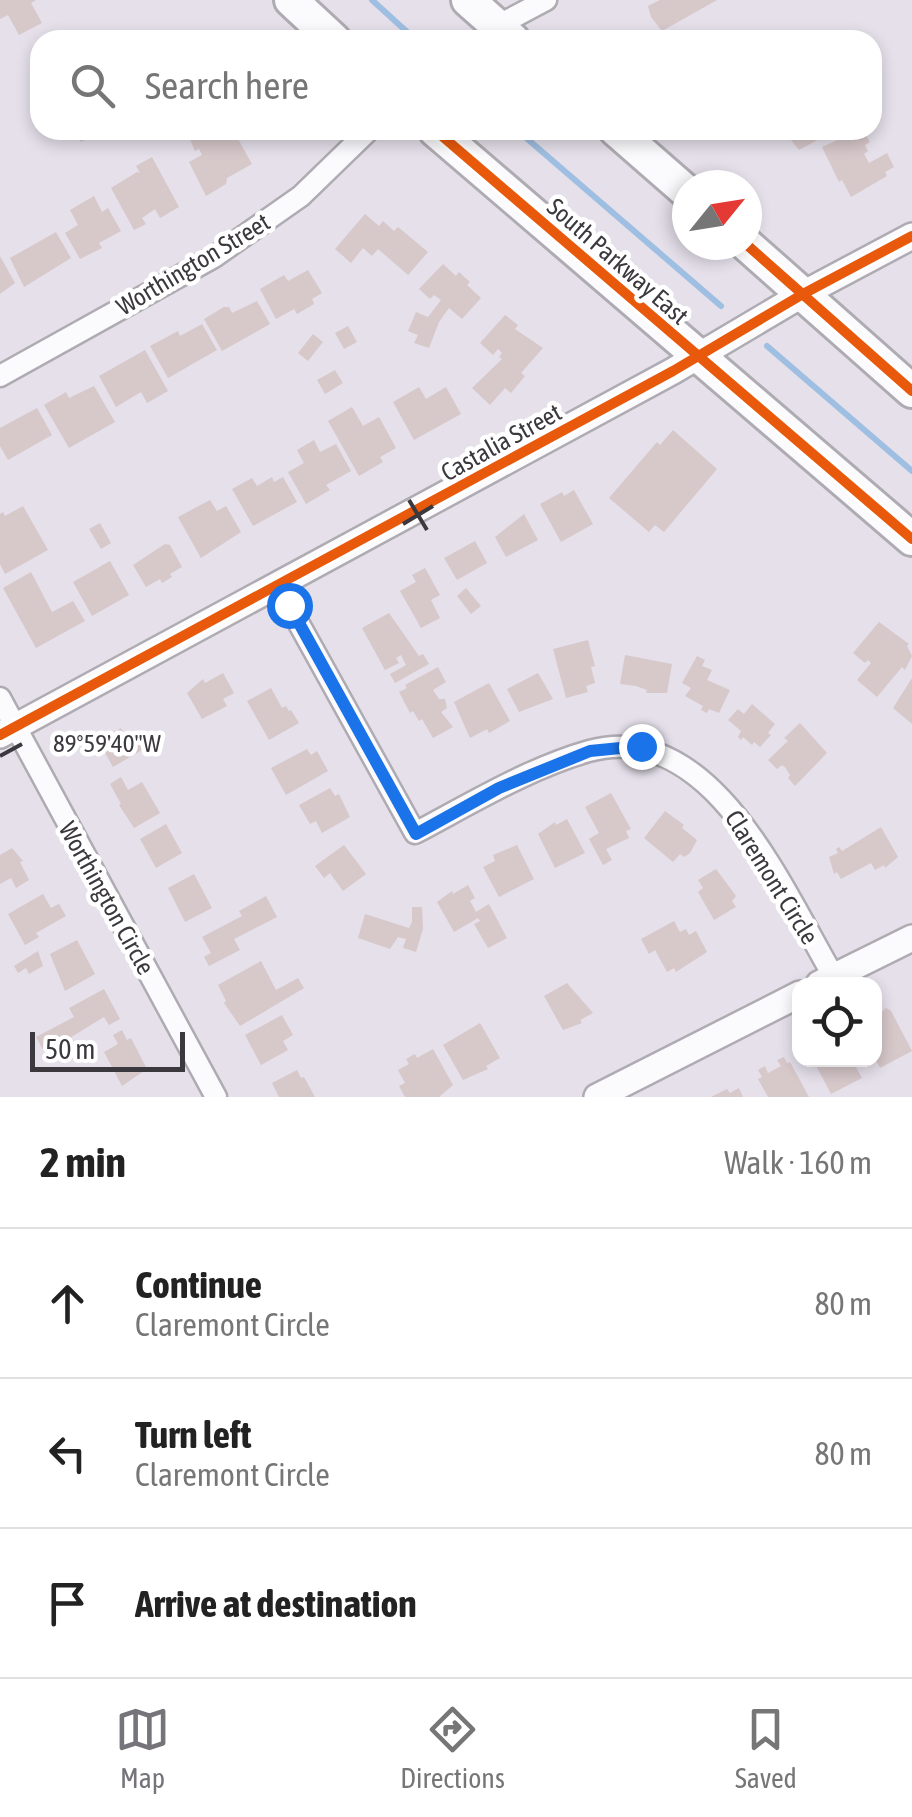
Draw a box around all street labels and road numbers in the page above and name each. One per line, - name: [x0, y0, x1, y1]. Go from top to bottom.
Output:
- street label: South Parkway East: [542, 192, 694, 330]
- street label: Worthington Street: [112, 207, 274, 321]
- street label: Castalia Street: [436, 398, 566, 486]
- street label: Claremont Circle: [720, 805, 824, 949]
- street label: Worthington Circle: [54, 817, 160, 979]

